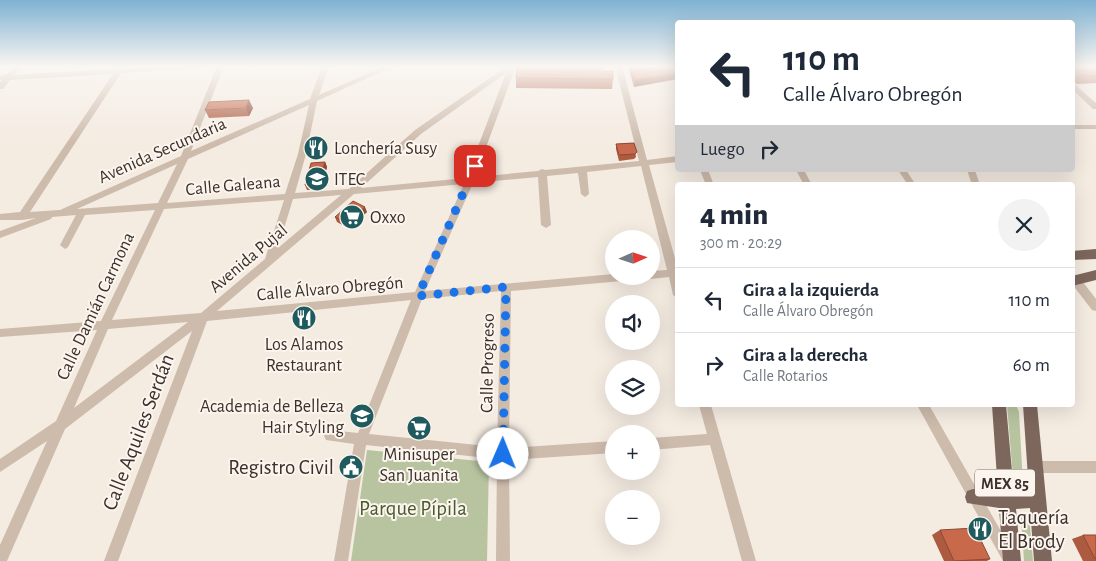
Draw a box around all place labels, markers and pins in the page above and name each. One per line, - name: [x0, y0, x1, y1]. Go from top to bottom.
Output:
- restaurant icon: Lonchería Susy: [303, 135, 329, 161]
- place label: Lonchería Susy: [334, 140, 438, 158]
- pin: [454, 145, 496, 187]
- school or university icon: ITEC: [304, 166, 330, 192]
- place label: ITEC: [334, 171, 365, 189]
- supermarket icon: Oxxo: [339, 204, 365, 230]
- place label: Oxxo: [370, 209, 406, 227]
- restaurant icon: Los Alamos Restaurant: [291, 305, 317, 331]
- place label: Los Alamos Restaurant: [265, 336, 343, 375]
- place label: Academia de Belleza Hair Styling: [200, 398, 344, 437]
- school or university icon: Academia de Belleza Hair Styling: [349, 403, 375, 429]
- supermarket icon: Minisuper San Juanita: [406, 415, 432, 441]
- place label: Minisuper San Juanita: [380, 446, 458, 485]
- public building icon: Registro Civil: [338, 454, 364, 480]
- place label: Registro Civil: [228, 457, 334, 478]
- place label: Taquería El Brody: [998, 507, 1070, 552]
- restaurant icon: Taquería El Brody: [967, 516, 993, 542]

